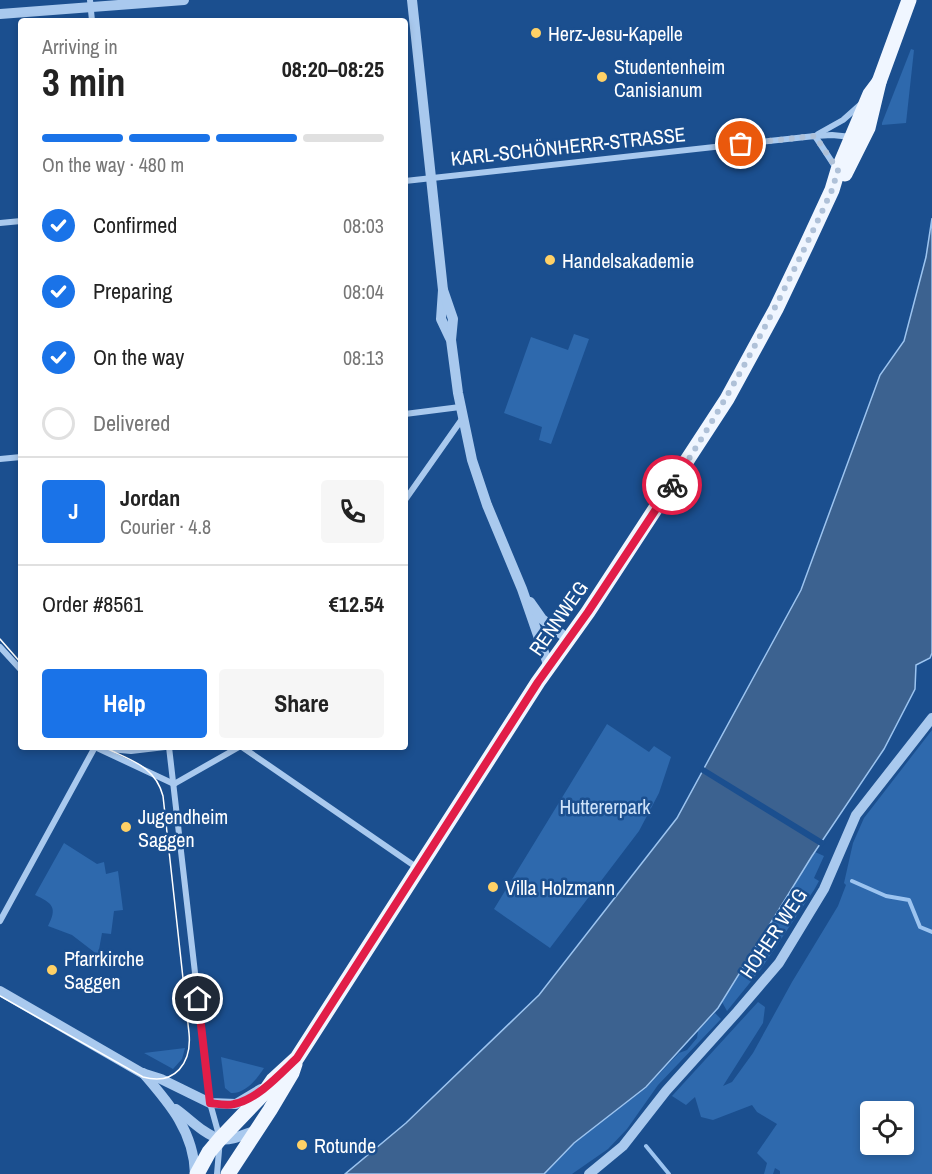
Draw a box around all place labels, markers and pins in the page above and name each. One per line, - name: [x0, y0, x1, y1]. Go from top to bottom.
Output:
- place label: Herz-Jesu-Kapelle: [548, 20, 683, 47]
- marker: Herz-Jesu-Kapelle: [529, 26, 543, 40]
- place label: Studentenheim Canisianum: [614, 53, 725, 103]
- marker: Studentenheim Canisianum: [595, 70, 609, 84]
- pin: [715, 118, 766, 169]
- place label: Handelsakademie: [562, 247, 694, 274]
- marker: Handelsakademie: [543, 253, 557, 267]
- place label: Jugendheim Saggen: [138, 803, 228, 853]
- marker: Jugendheim Saggen: [119, 820, 133, 834]
- place label: Villa Holzmann: [505, 874, 615, 901]
- marker: Villa Holzmann: [486, 880, 500, 894]
- place label: Pfarrkirche Saggen: [64, 945, 144, 995]
- marker: Pfarrkirche Saggen: [45, 963, 59, 977]
- pin: [172, 973, 223, 1024]
- place label: Rotunde: [314, 1132, 376, 1159]
- marker: Rotunde: [295, 1138, 309, 1152]

